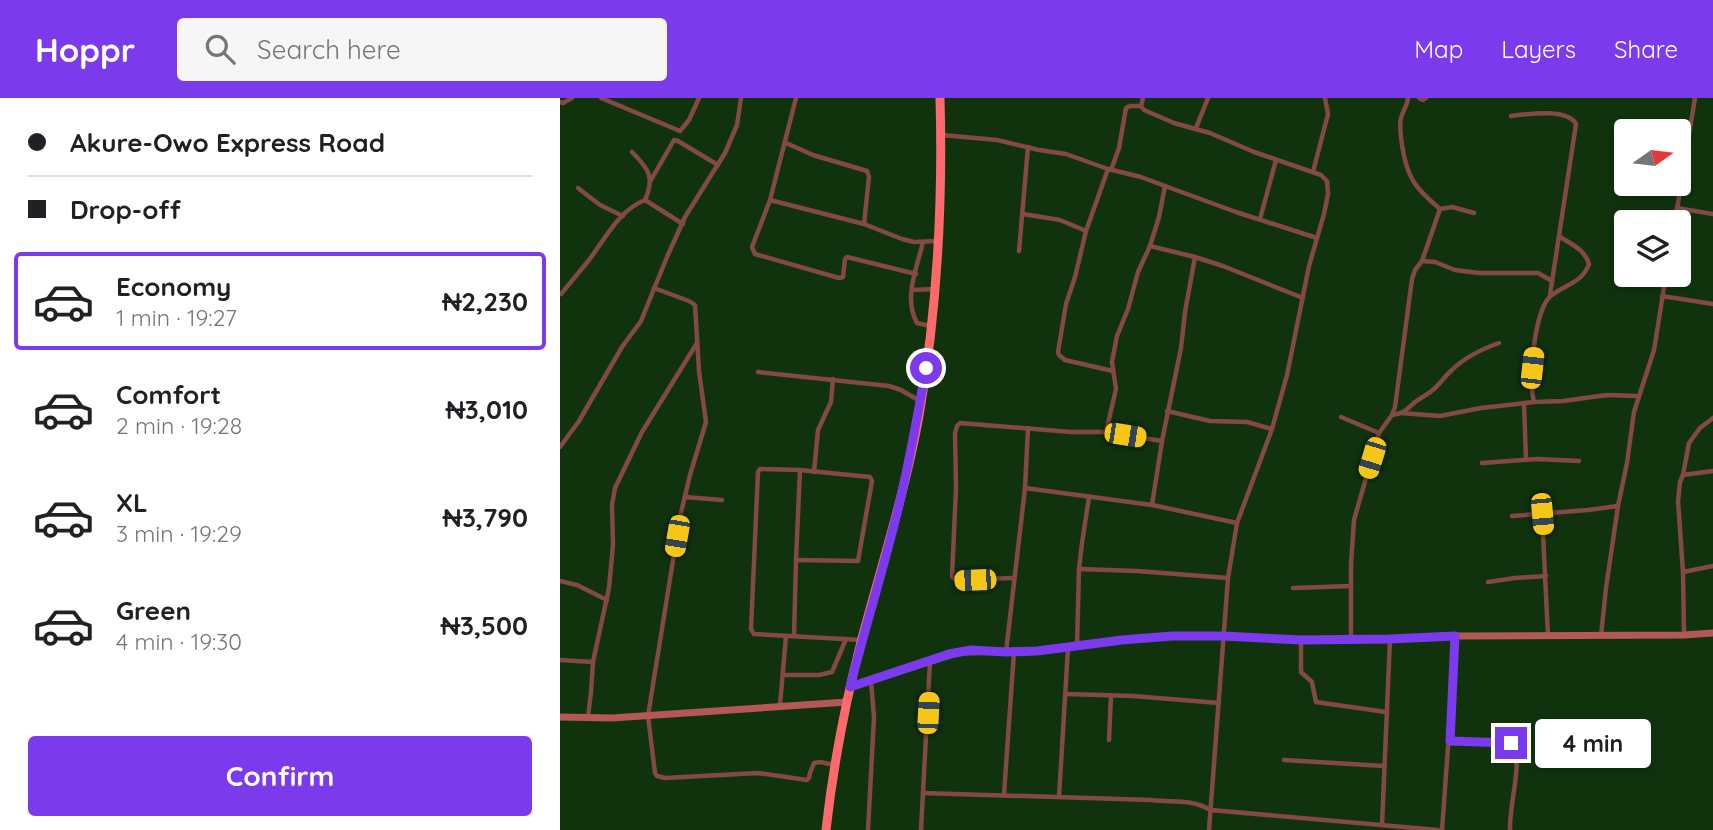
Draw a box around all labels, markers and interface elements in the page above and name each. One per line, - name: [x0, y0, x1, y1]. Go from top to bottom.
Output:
- search box: [177, 18, 667, 81]
- text: Hoppr: [35, 29, 135, 70]
- icon: search: [201, 30, 239, 68]
- text: Search here: [257, 33, 401, 66]
- text: Map: [1414, 34, 1463, 64]
- text: Layers: [1501, 34, 1576, 64]
- text: Share: [1614, 34, 1678, 64]
- north arrow: [1614, 119, 1690, 196]
- map controls: [1614, 119, 1691, 287]
- text: Akure-Owo Express Road: [70, 126, 385, 159]
- text: Drop-off: [70, 193, 181, 226]
- button: layers: [1614, 210, 1691, 287]
- icon: car: [32, 270, 95, 333]
- text: Economy: [116, 270, 231, 303]
- text: ₦2,230: [442, 285, 528, 318]
- text: 1 min · 19:27: [116, 303, 237, 332]
- car: [1520, 346, 1545, 390]
- route start: [910, 352, 942, 384]
- icon: car: [32, 378, 95, 441]
- text: Comfort: [116, 378, 221, 411]
- text: ₦3,010: [446, 393, 528, 426]
- text: 2 min · 19:28: [116, 411, 242, 440]
- car: [1103, 421, 1148, 449]
- car: [1356, 435, 1389, 481]
- icon: car: [32, 486, 95, 549]
- text: XL: [116, 486, 148, 519]
- car: [1530, 492, 1555, 536]
- text: ₦3,790: [443, 501, 528, 534]
- car: [664, 513, 691, 559]
- text: 3 min · 19:29: [116, 519, 242, 548]
- car: [954, 569, 997, 591]
- icon: car: [32, 594, 95, 657]
- text: Green: [116, 594, 191, 627]
- text: ₦3,500: [441, 609, 528, 642]
- text: 4 min · 19:30: [116, 627, 242, 656]
- car: [917, 691, 940, 735]
- callout: 4 min: [1536, 718, 1651, 768]
- route end: [1495, 727, 1527, 759]
- text: 4 min: [1563, 729, 1623, 758]
- button: Confirm: [28, 736, 532, 816]

